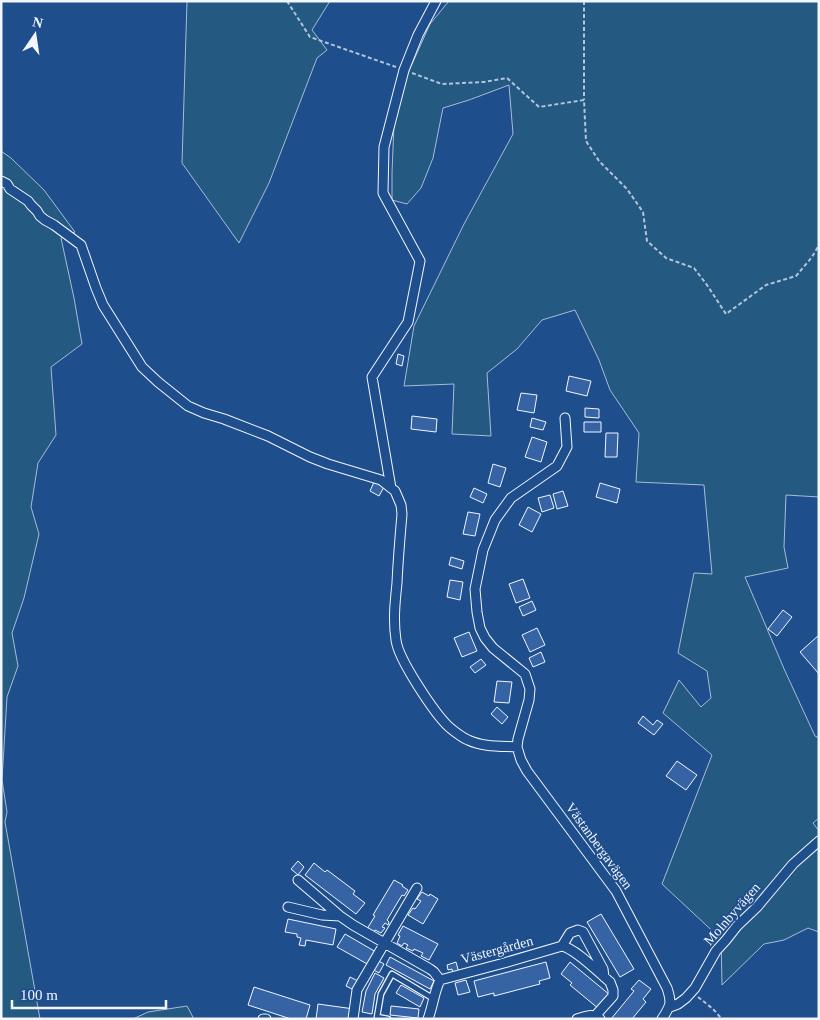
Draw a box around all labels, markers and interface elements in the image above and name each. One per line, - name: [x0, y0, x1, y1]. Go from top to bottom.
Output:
- north arrow: [10, 10, 60, 60]
- text: N: [31, 14, 44, 31]
- street label: Västanbergavägen: [563, 800, 635, 892]
- street label: Molnbyvägen: [701, 880, 763, 948]
- street label: Västergården: [459, 933, 535, 967]
- scale bar: [12, 978, 166, 1010]
- text: 100 m: [20, 987, 58, 1003]

